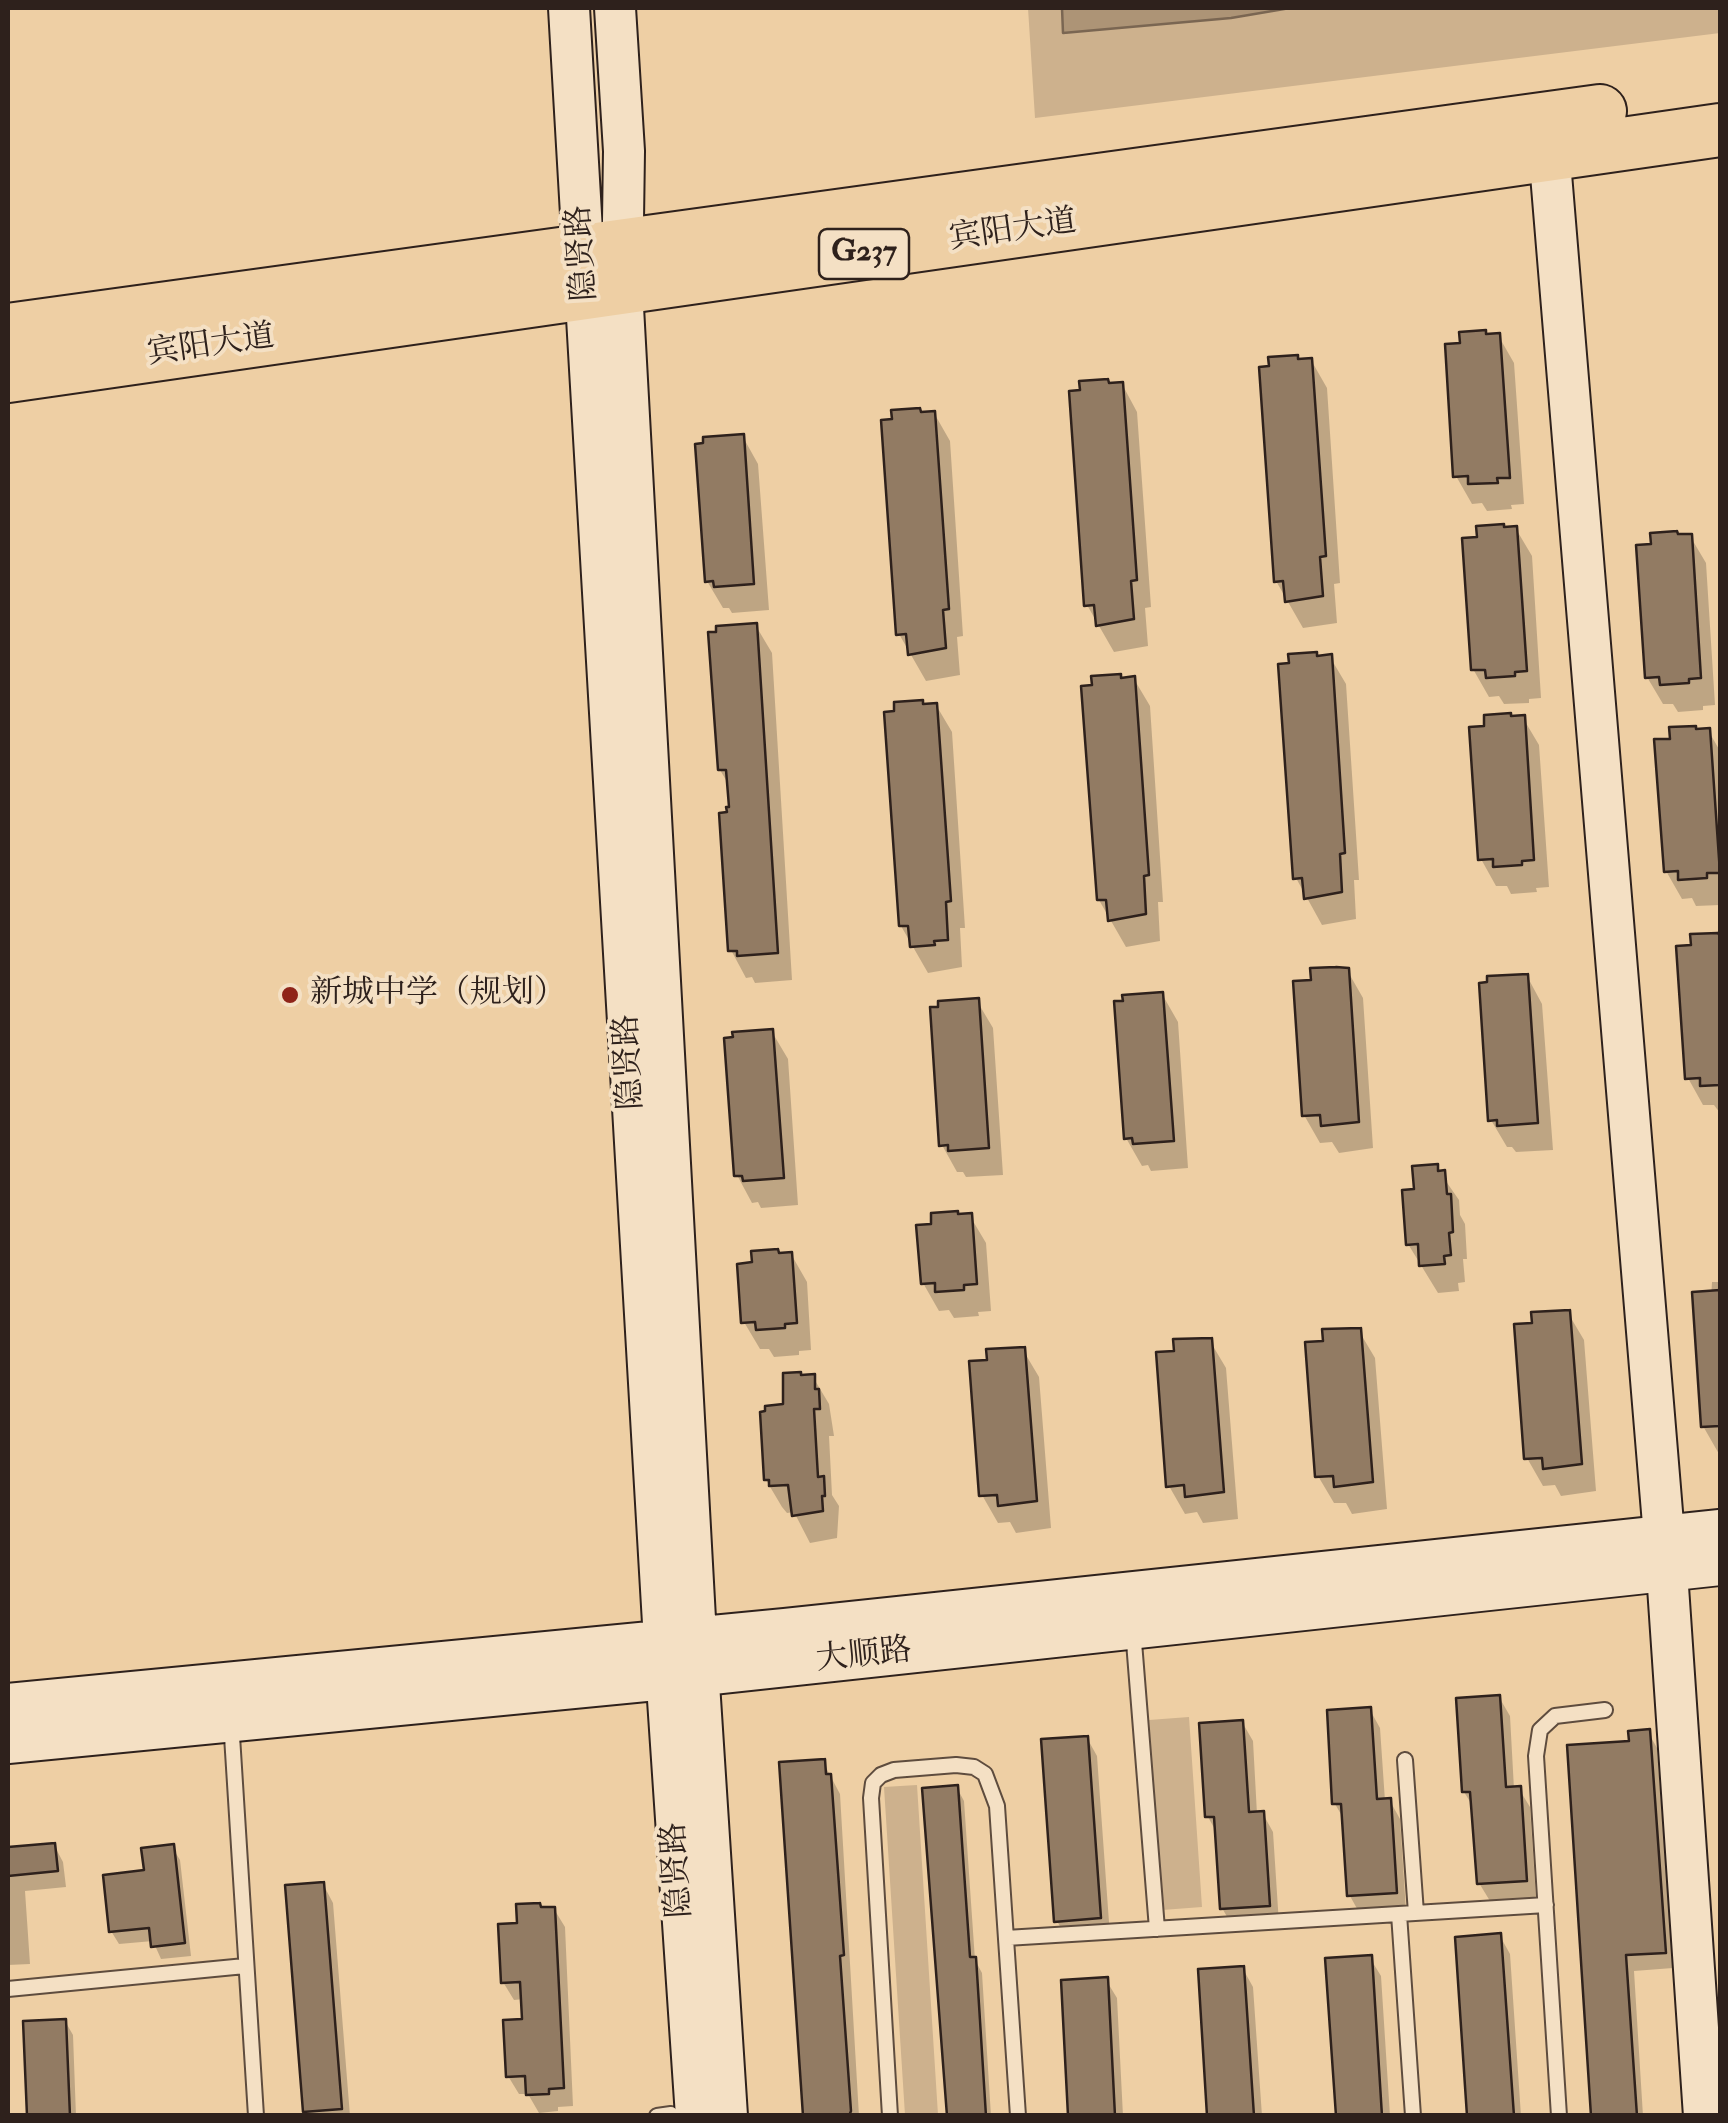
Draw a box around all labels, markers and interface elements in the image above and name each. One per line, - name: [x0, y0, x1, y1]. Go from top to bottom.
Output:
- street label: 隐贤路: [561, 204, 607, 302]
- street label: 宾阳大道: [947, 204, 1079, 260]
- road number: G237: [819, 229, 909, 279]
- street label: 宾阳大道: [145, 319, 277, 375]
- place label: 新城中学（规划）: [310, 976, 566, 1014]
- marker: 新城中学（规划）: [279, 984, 301, 1006]
- street label: 隐贤路: [609, 1013, 653, 1111]
- street label: 大顺路: [814, 1633, 914, 1681]
- street label: 隐贤路: [656, 1821, 702, 1919]

